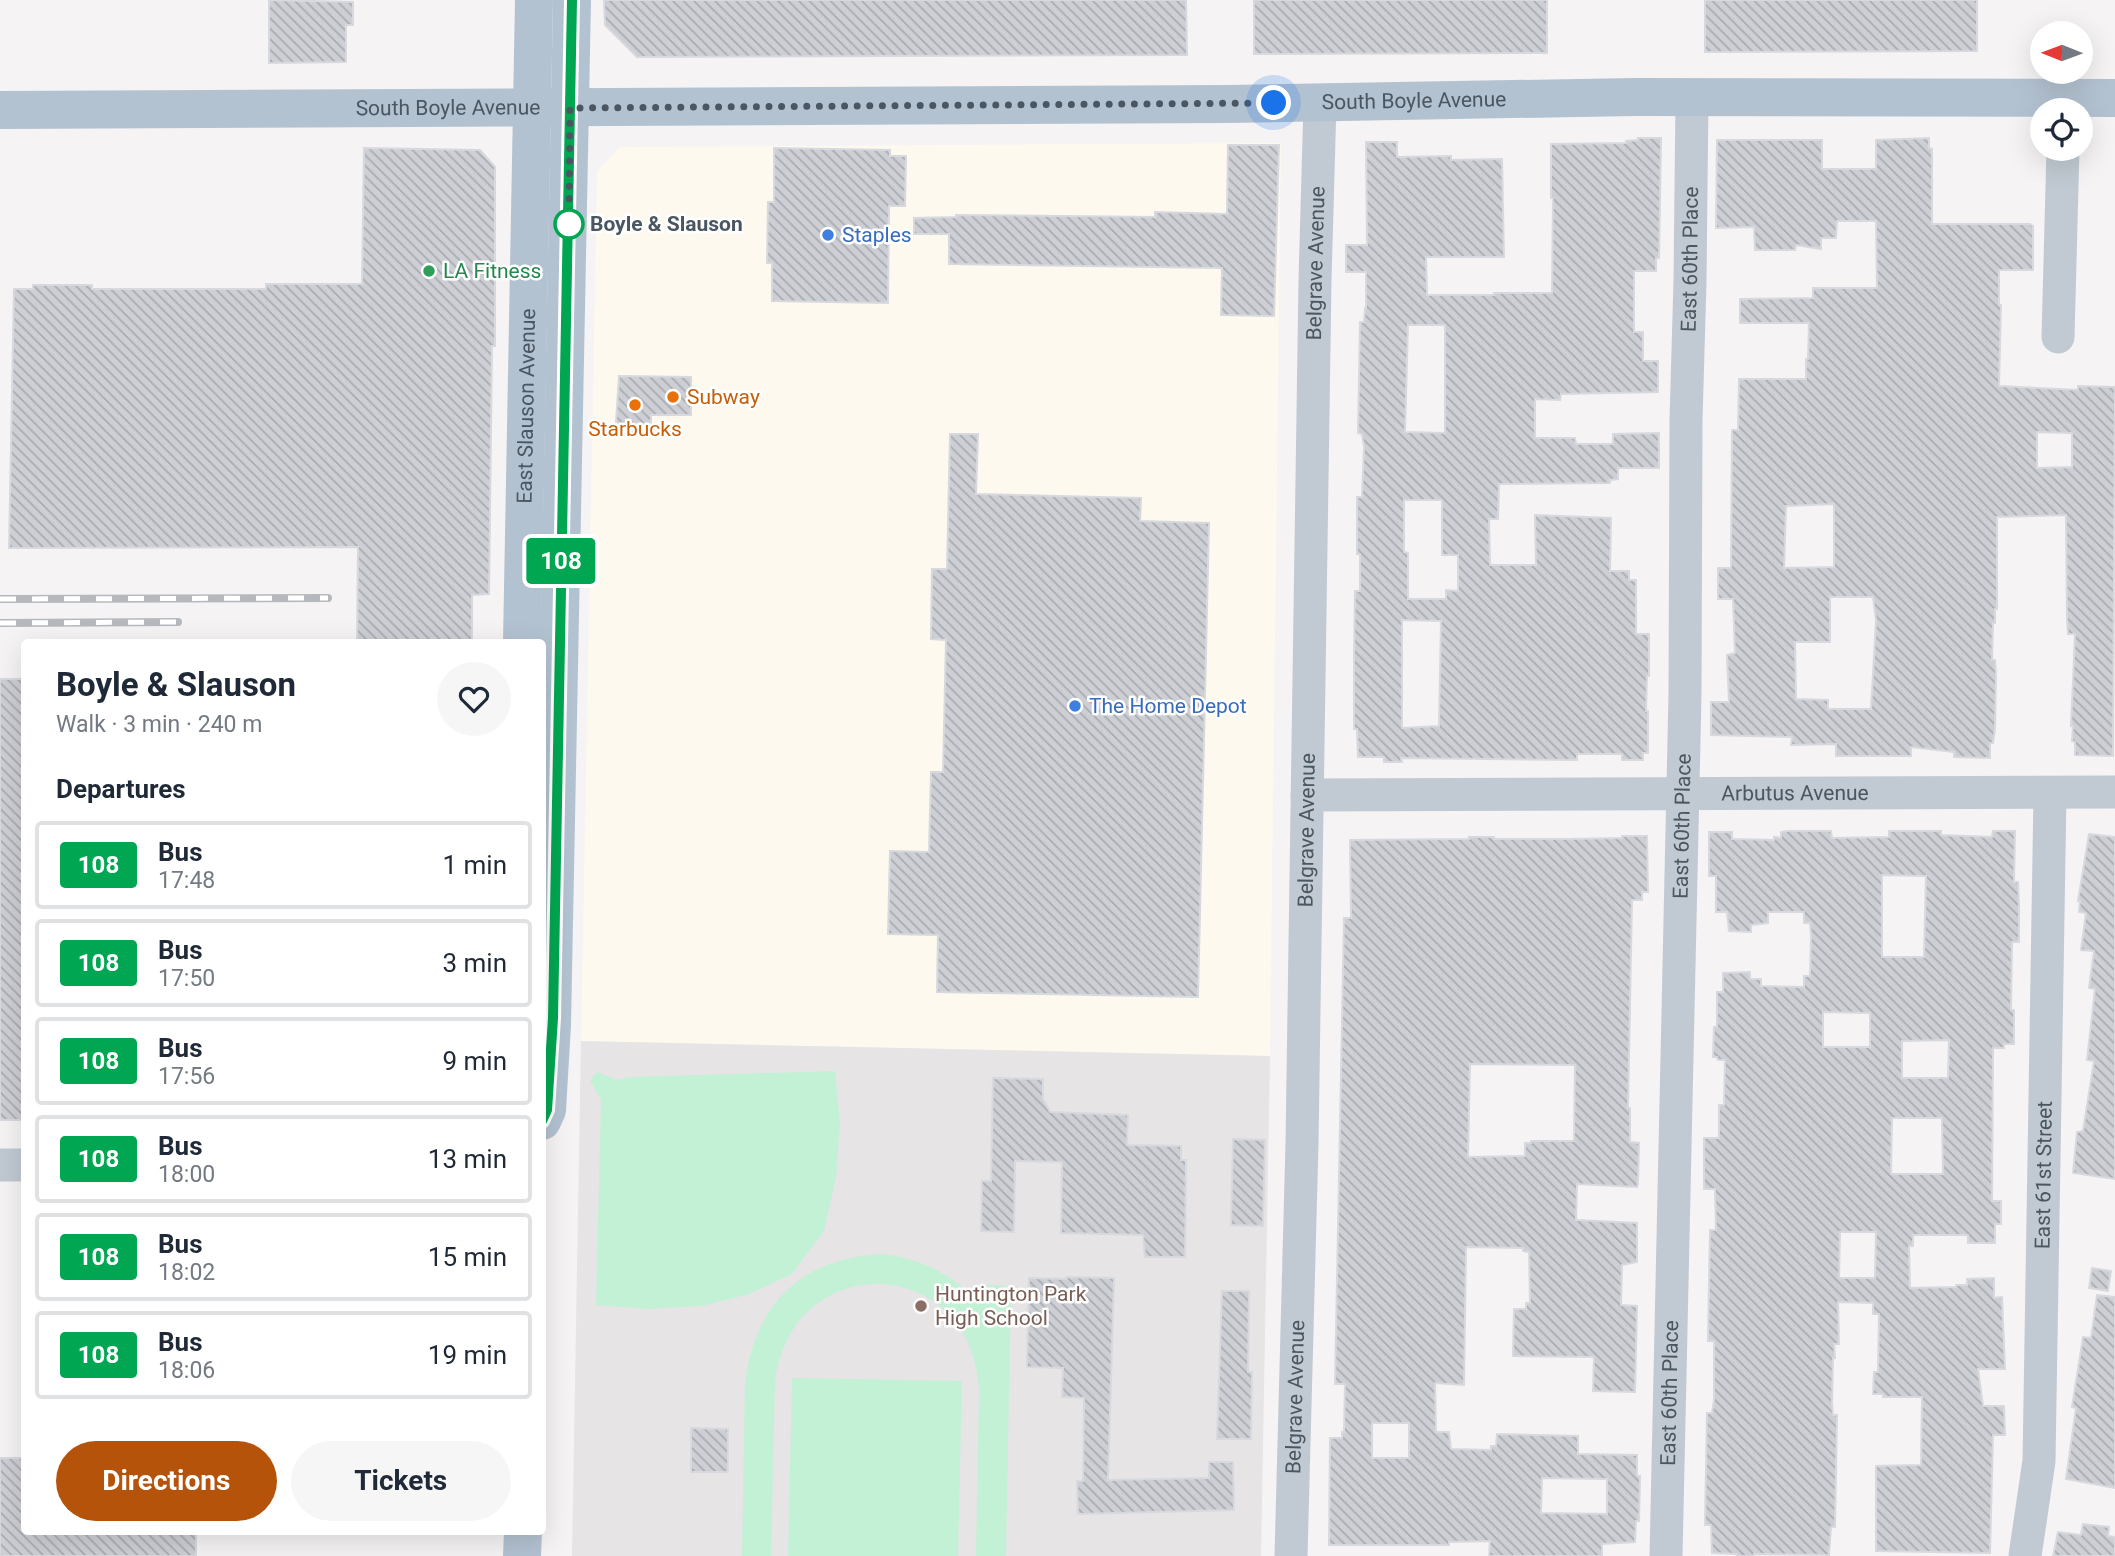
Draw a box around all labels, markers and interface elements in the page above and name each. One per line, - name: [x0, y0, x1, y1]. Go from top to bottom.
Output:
- north arrow: [2030, 21, 2093, 84]
- map controls: [2030, 21, 2093, 161]
- your location: [1256, 85, 1291, 120]
- street label: South Boyle Avenue: [1321, 87, 1507, 114]
- street label: South Boyle Avenue: [356, 95, 540, 120]
- button: locate: [2030, 98, 2093, 161]
- street label: Belgrave Avenue: [1302, 186, 1330, 341]
- street label: East 60th Place: [1677, 186, 1703, 332]
- marker: Boyle & Slauson: [554, 209, 584, 239]
- place label: Boyle & Slauson: [590, 212, 743, 236]
- place label: Staples: [842, 223, 912, 247]
- marker: Staples: [820, 227, 836, 243]
- place label: LA Fitness: [443, 259, 541, 283]
- marker: LA Fitness: [421, 263, 437, 279]
- street label: East Slauson Avenue: [513, 308, 540, 504]
- place label: Subway: [687, 385, 760, 409]
- marker: Subway: [665, 389, 681, 405]
- marker: Starbucks: [627, 397, 643, 413]
- place label: Starbucks: [588, 417, 682, 441]
- line badge: 108: [521, 538, 601, 584]
- text: 108: [540, 547, 582, 575]
- button: heart: [437, 662, 511, 736]
- text: Boyle & Slauson: [56, 665, 296, 704]
- place label: The Home Depot: [1089, 694, 1247, 718]
- marker: The Home Depot: [1067, 698, 1083, 714]
- text: Walk · 3 min · 240 m: [56, 711, 262, 738]
- street label: Belgrave Avenue: [1294, 753, 1320, 907]
- street label: East 60th Place: [1668, 753, 1696, 899]
- text: Departures: [56, 774, 186, 804]
- street label: Arbutus Avenue: [1721, 781, 1869, 805]
- text: Bus: [158, 837, 203, 867]
- text: 1 min: [442, 850, 507, 880]
- text: 108: [78, 851, 119, 879]
- text: 17:48: [158, 867, 215, 894]
- text: Bus: [158, 935, 203, 965]
- text: 3 min: [442, 948, 507, 978]
- text: 108: [78, 949, 119, 977]
- text: 17:50: [158, 965, 215, 992]
- text: Bus: [158, 1033, 203, 1063]
- text: 9 min: [442, 1046, 507, 1076]
- text: 108: [78, 1047, 119, 1075]
- text: 17:56: [158, 1063, 215, 1090]
- street label: East 61st Street: [2030, 1101, 2057, 1249]
- text: Bus: [158, 1131, 203, 1161]
- text: 13 min: [428, 1144, 507, 1174]
- text: 108: [78, 1145, 119, 1173]
- text: 18:00: [158, 1161, 215, 1188]
- text: Bus: [158, 1229, 203, 1259]
- text: 15 min: [428, 1242, 507, 1272]
- text: 108: [78, 1243, 119, 1271]
- text: 18:02: [158, 1259, 215, 1286]
- place label: Huntington Park High School: [935, 1282, 1087, 1330]
- marker: Huntington Park High School: [913, 1298, 929, 1314]
- street label: Belgrave Avenue: [1281, 1320, 1309, 1474]
- street label: East 60th Place: [1656, 1320, 1683, 1466]
- text: Bus: [158, 1327, 203, 1357]
- text: 19 min: [428, 1340, 507, 1370]
- text: 108: [78, 1341, 119, 1369]
- text: 18:06: [158, 1357, 215, 1384]
- button: Directions: [56, 1441, 277, 1521]
- button: Tickets: [291, 1441, 511, 1521]

